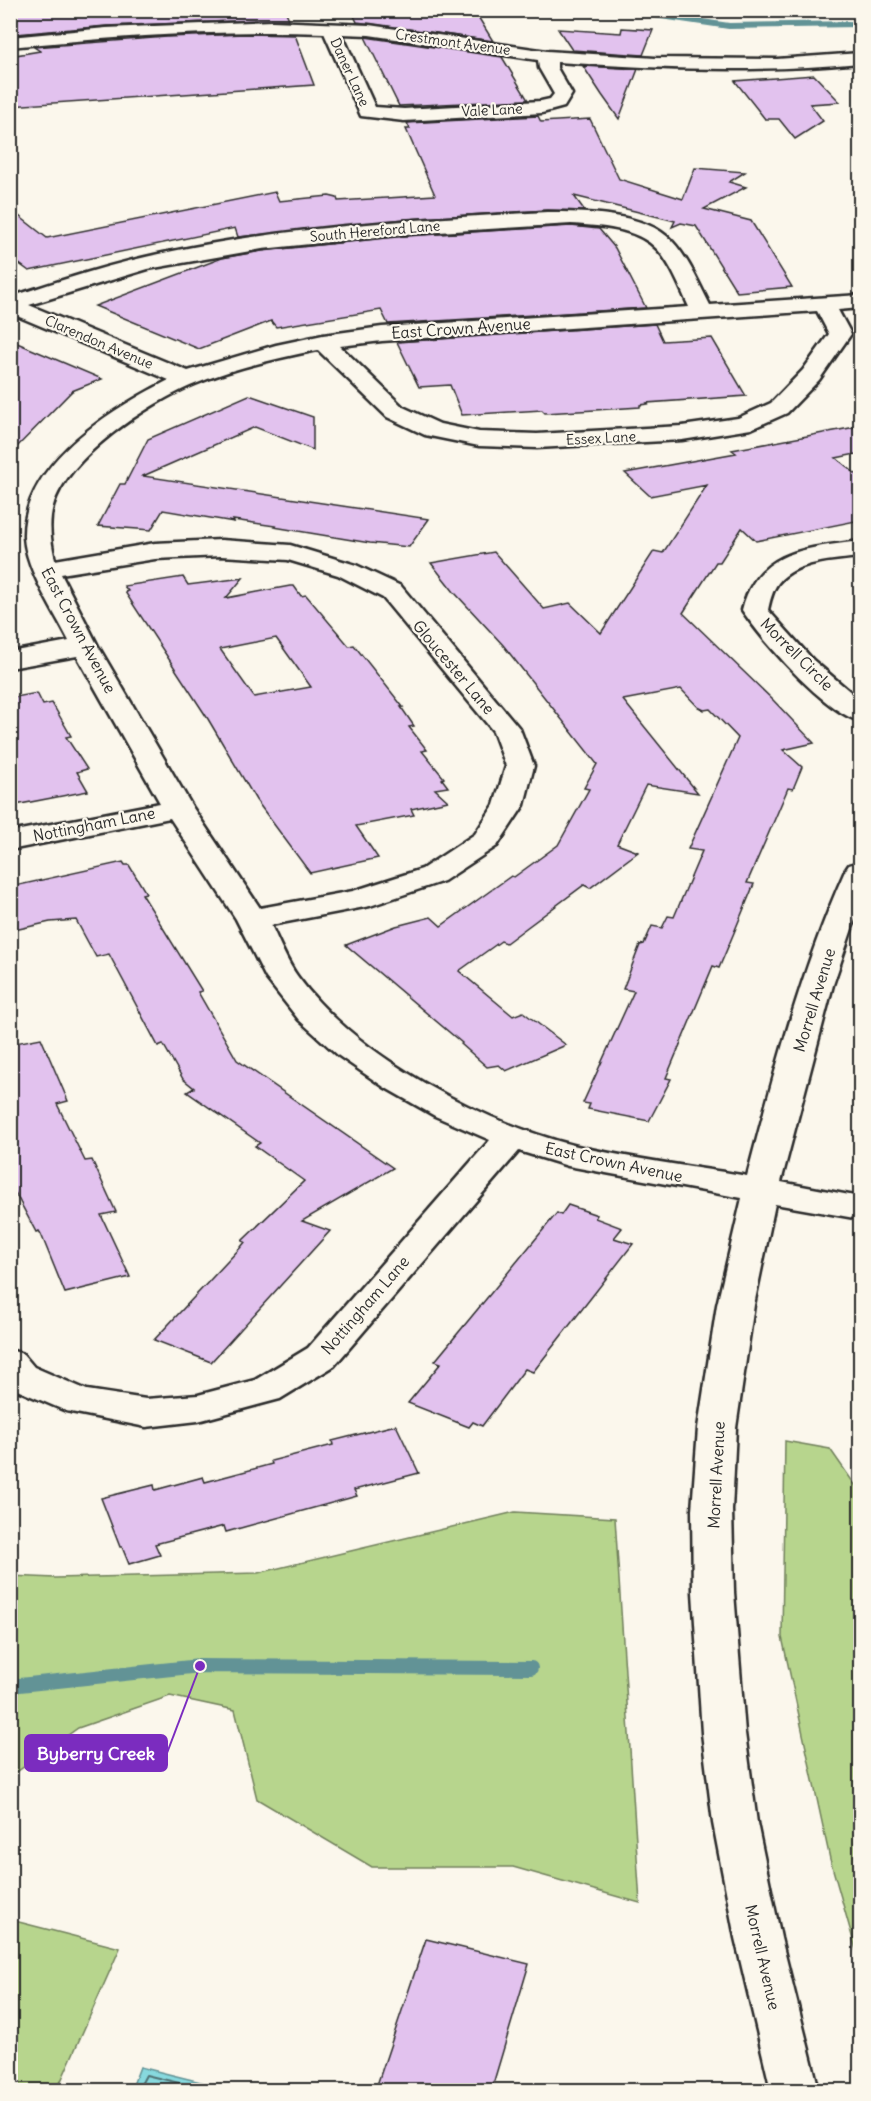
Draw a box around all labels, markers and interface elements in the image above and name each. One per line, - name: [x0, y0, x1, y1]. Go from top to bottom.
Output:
- street label: Crestmont Avenue: [394, 25, 512, 59]
- street label: Daner Lane: [326, 35, 374, 109]
- street label: Vale Lane: [461, 99, 523, 121]
- street label: South Hereford Lane: [309, 216, 441, 246]
- street label: Clarendon Avenue: [42, 311, 156, 373]
- street label: East Crown Avenue: [391, 313, 531, 343]
- street label: Essex Lane: [566, 427, 636, 449]
- street label: East Crown Avenue: [37, 564, 121, 696]
- street label: Morrell Circle: [756, 613, 838, 695]
- street label: Gloucester Lane: [409, 616, 499, 718]
- street label: Nottingham Lane: [31, 802, 157, 846]
- street label: Morrell Avenue: [789, 946, 839, 1054]
- street label: East Crown Avenue: [544, 1138, 684, 1186]
- street label: Nottingham Lane: [317, 1252, 413, 1358]
- street label: Morrell Avenue: [703, 1421, 729, 1529]
- callout: Byberry Creek: [25, 1735, 167, 1771]
- text: Byberry Creek: [37, 1742, 155, 1765]
- street label: Morrell Avenue: [741, 1902, 785, 2012]

